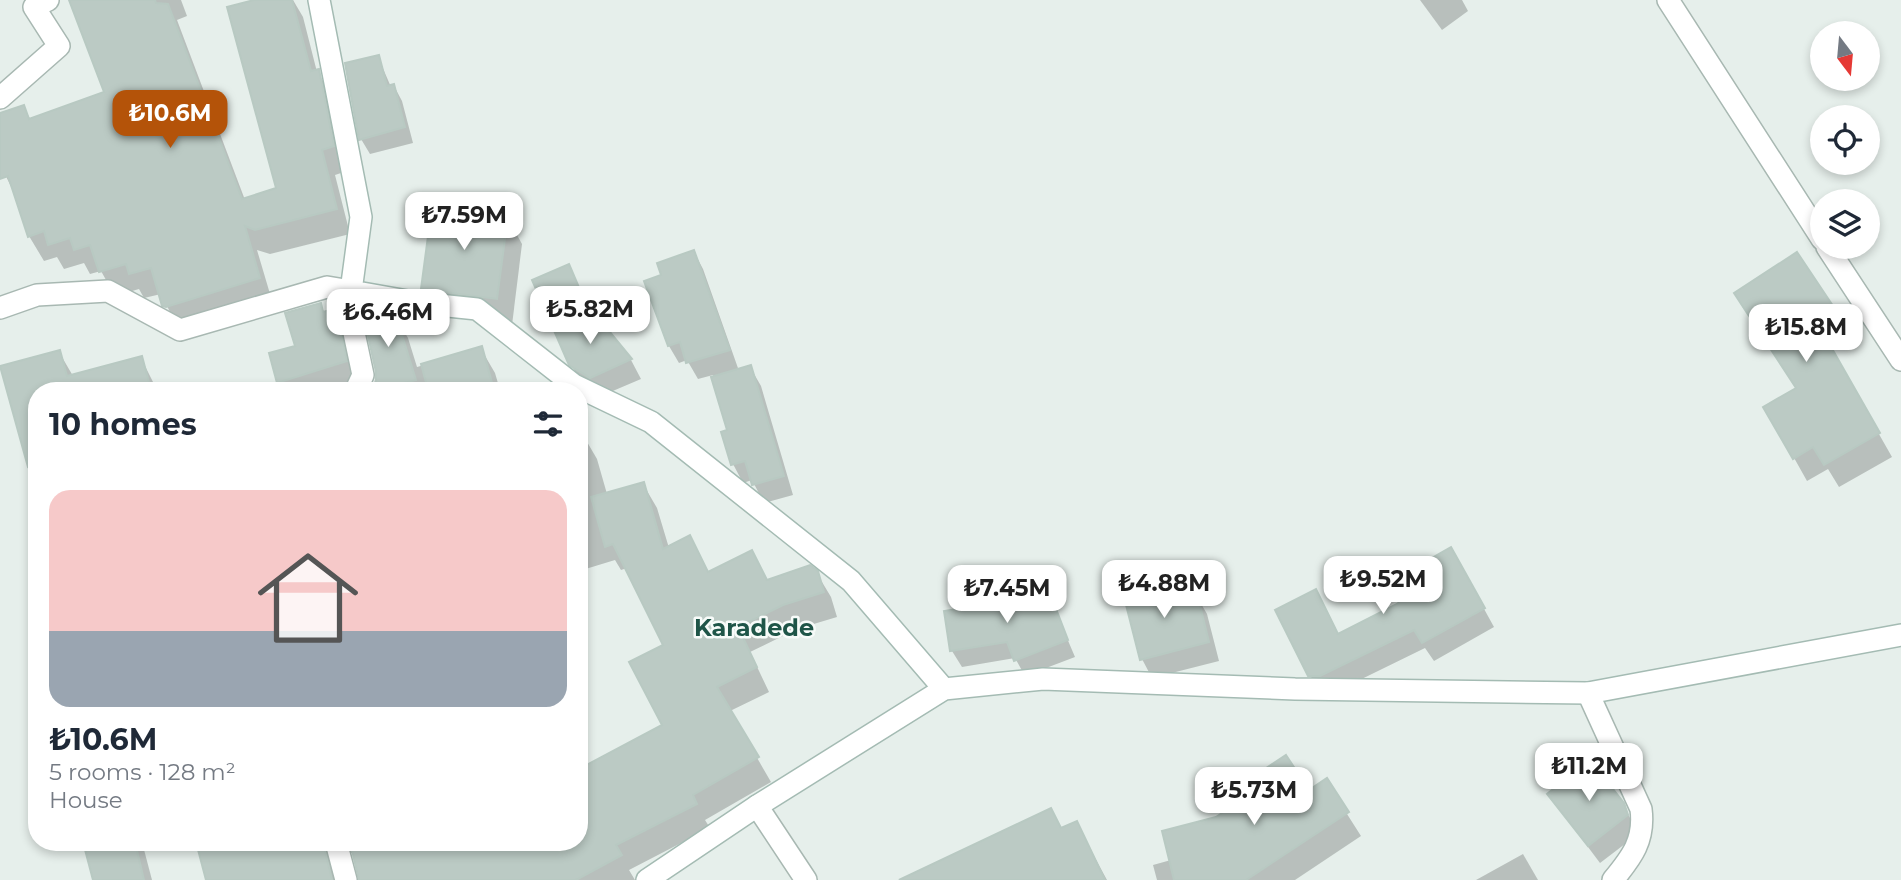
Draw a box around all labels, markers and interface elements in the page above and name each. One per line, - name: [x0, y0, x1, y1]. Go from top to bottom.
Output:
- north arrow: [1810, 21, 1880, 91]
- map controls: [1810, 21, 1880, 259]
- pin: ₺10.6M: [113, 90, 227, 150]
- text: ₺10.6M: [128, 99, 212, 127]
- button: locate: [1810, 105, 1880, 175]
- button: layers: [1810, 189, 1880, 259]
- pin: ₺7.59M: [407, 192, 521, 252]
- text: ₺7.59M: [421, 201, 507, 229]
- pin: ₺5.82M: [533, 286, 647, 346]
- pin: ₺6.46M: [331, 290, 445, 349]
- text: ₺5.82M: [546, 295, 634, 323]
- text: ₺6.46M: [343, 298, 433, 326]
- pin: ₺15.8M: [1749, 304, 1863, 364]
- text: ₺15.8M: [1765, 313, 1847, 341]
- icon: filters: [529, 405, 567, 443]
- text: 10 homes: [49, 406, 197, 443]
- icon: home: [245, 535, 371, 661]
- pin: ₺9.52M: [1326, 556, 1440, 616]
- pin: ₺4.88M: [1107, 560, 1221, 620]
- text: ₺9.52M: [1340, 565, 1426, 593]
- pin: ₺7.45M: [950, 566, 1064, 625]
- text: ₺4.88M: [1118, 569, 1210, 597]
- text: ₺7.45M: [964, 574, 1050, 602]
- district label: Karadede: [694, 613, 814, 642]
- text: ₺10.6M: [49, 721, 157, 758]
- pin: ₺11.2M: [1532, 744, 1646, 803]
- text: ₺11.2M: [1551, 752, 1627, 780]
- text: 5 rooms · 128 m²: [49, 758, 236, 786]
- pin: ₺5.73M: [1197, 768, 1311, 827]
- text: ₺5.73M: [1211, 776, 1297, 804]
- text: House: [49, 786, 123, 814]

